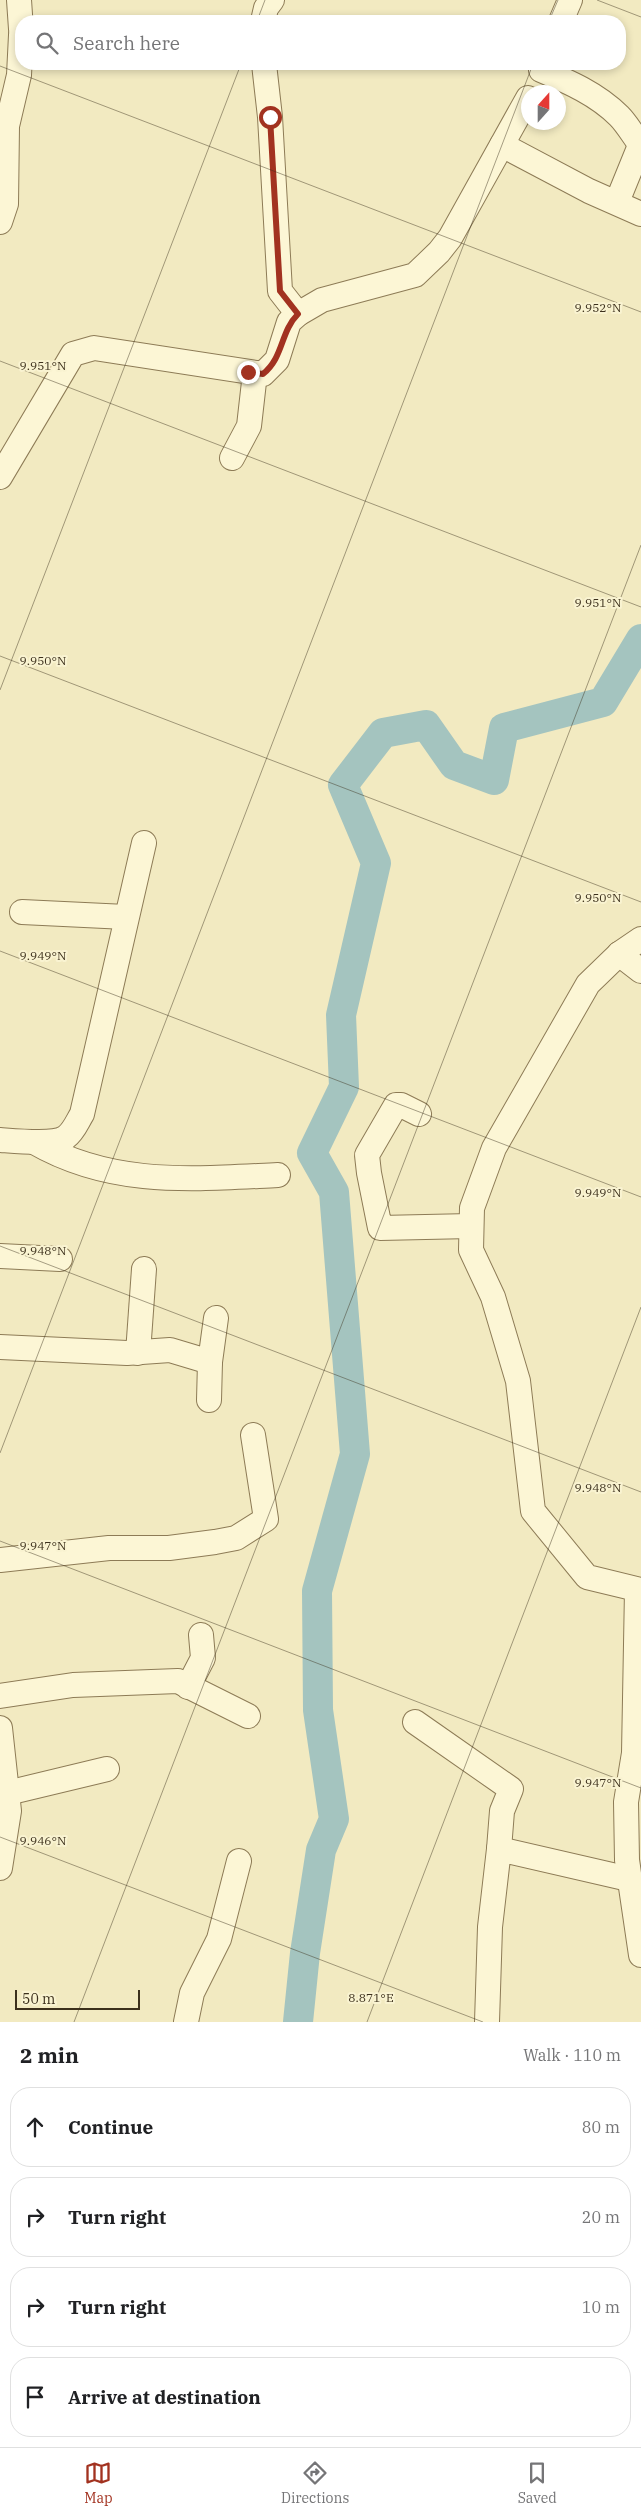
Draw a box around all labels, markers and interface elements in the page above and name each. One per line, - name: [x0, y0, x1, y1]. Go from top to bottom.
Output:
- search box: [15, 15, 626, 70]
- icon: search: [33, 29, 61, 57]
- text: Search here: [73, 31, 180, 55]
- north arrow: [521, 85, 566, 130]
- route start: [259, 106, 282, 129]
- text: 9.952°N: [575, 300, 621, 315]
- text: 9.951°N: [20, 358, 66, 373]
- route end: [237, 361, 260, 384]
- text: 9.951°N: [575, 595, 621, 610]
- text: 9.950°N: [20, 653, 66, 668]
- text: 9.950°N: [575, 890, 621, 905]
- text: 9.949°N: [20, 948, 66, 963]
- text: 9.949°N: [575, 1185, 621, 1200]
- text: 9.948°N: [20, 1243, 66, 1258]
- text: 9.948°N: [575, 1480, 621, 1495]
- text: 9.947°N: [20, 1538, 66, 1553]
- text: 9.947°N: [575, 1775, 621, 1790]
- text: 9.946°N: [20, 1833, 66, 1848]
- scale bar: [15, 1987, 140, 2010]
- text: 50 m: [22, 1990, 55, 2008]
- text: 8.871°E: [348, 1990, 394, 2005]
- text: 2 min: [20, 2041, 79, 2069]
- text: Walk · 110 m: [523, 2045, 621, 2065]
- icon: ahead: [21, 2113, 49, 2141]
- text: Continue: [68, 2115, 153, 2139]
- text: 80 m: [582, 2117, 620, 2137]
- icon: right: [21, 2203, 49, 2231]
- text: Turn right: [68, 2205, 166, 2229]
- text: 20 m: [582, 2207, 620, 2227]
- icon: right: [21, 2293, 49, 2321]
- text: Turn right: [68, 2295, 166, 2319]
- text: 10 m: [582, 2297, 620, 2317]
- icon: arrive: [21, 2383, 49, 2411]
- text: Arrive at destination: [68, 2385, 261, 2409]
- tab: Map: [84, 2459, 113, 2507]
- tab: Directions: [281, 2459, 349, 2507]
- tab: Saved: [518, 2459, 557, 2507]

